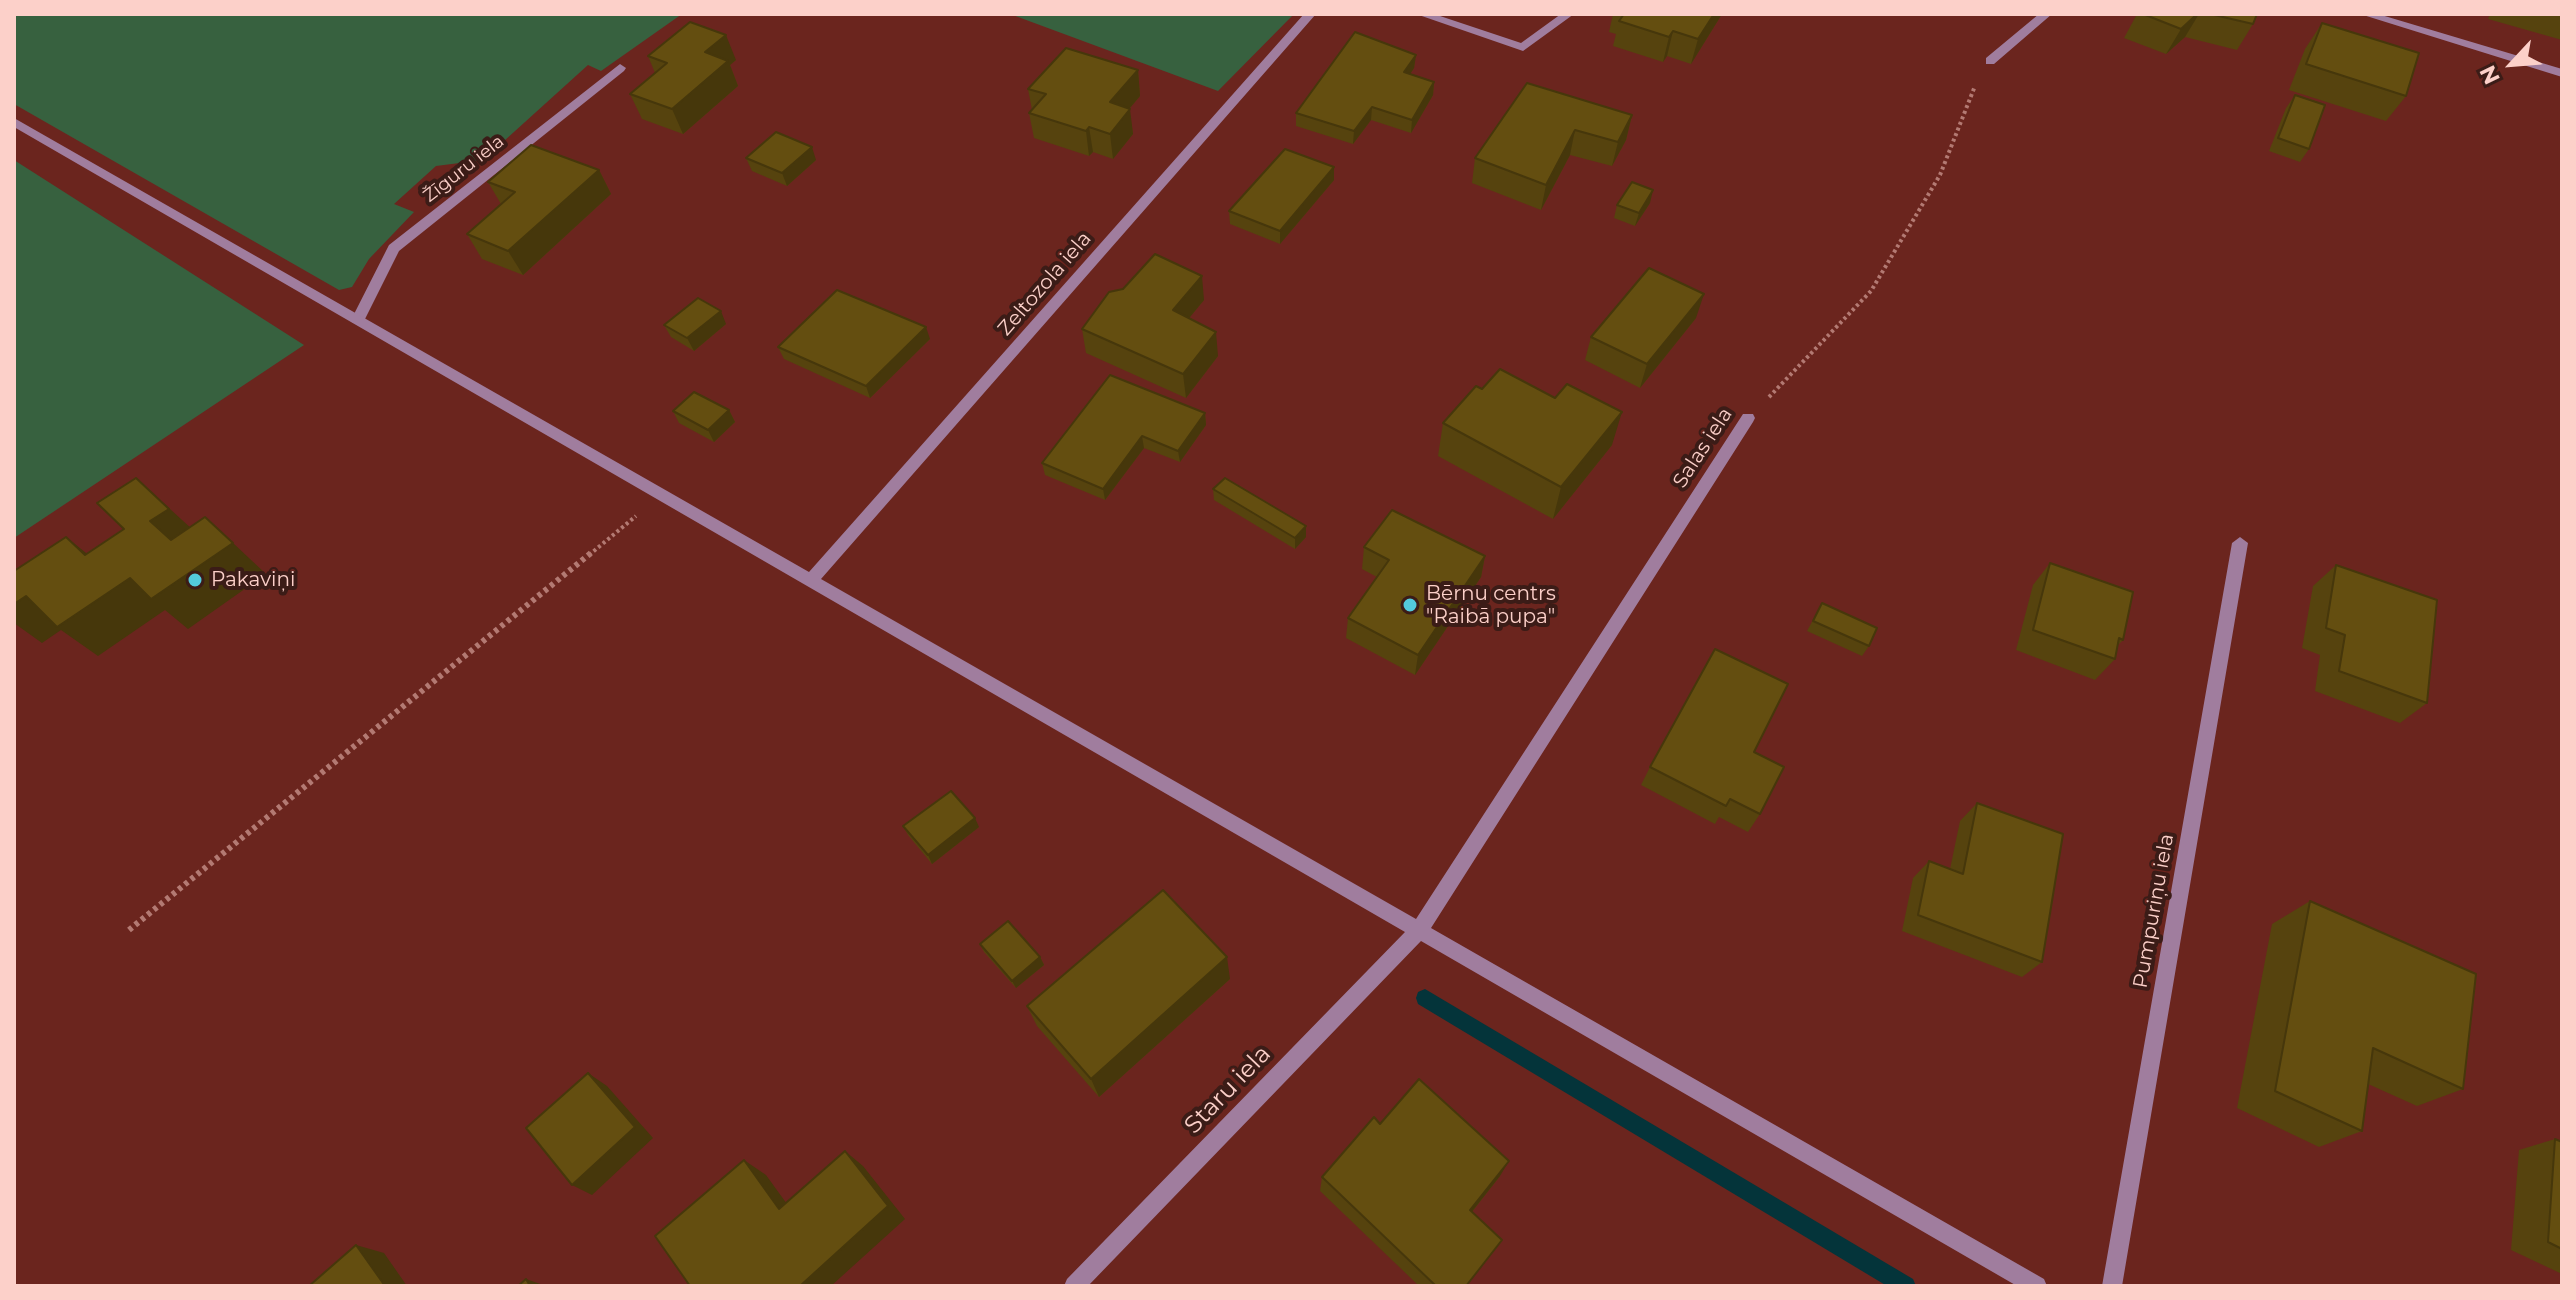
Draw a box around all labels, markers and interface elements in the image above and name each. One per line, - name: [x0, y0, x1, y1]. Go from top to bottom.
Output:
- north arrow: [2472, 24, 2552, 104]
- text: N: [2474, 61, 2506, 89]
- street label: Žīguru iela: [419, 131, 509, 207]
- street label: Zeltozola iela: [993, 227, 1097, 341]
- street label: Salas iela: [1668, 403, 1738, 493]
- place label: Pakaviņi: [211, 568, 295, 592]
- marker: Pakaviņi: [186, 571, 204, 589]
- place label: Bērnu centrs "Raibā pupa": [1426, 582, 1556, 629]
- marker: Bērnu centrs "Raibā pupa": [1401, 596, 1419, 614]
- street label: Pumpuriņu iela: [2129, 832, 2179, 990]
- street label: Staru iela: [1179, 1040, 1277, 1140]

